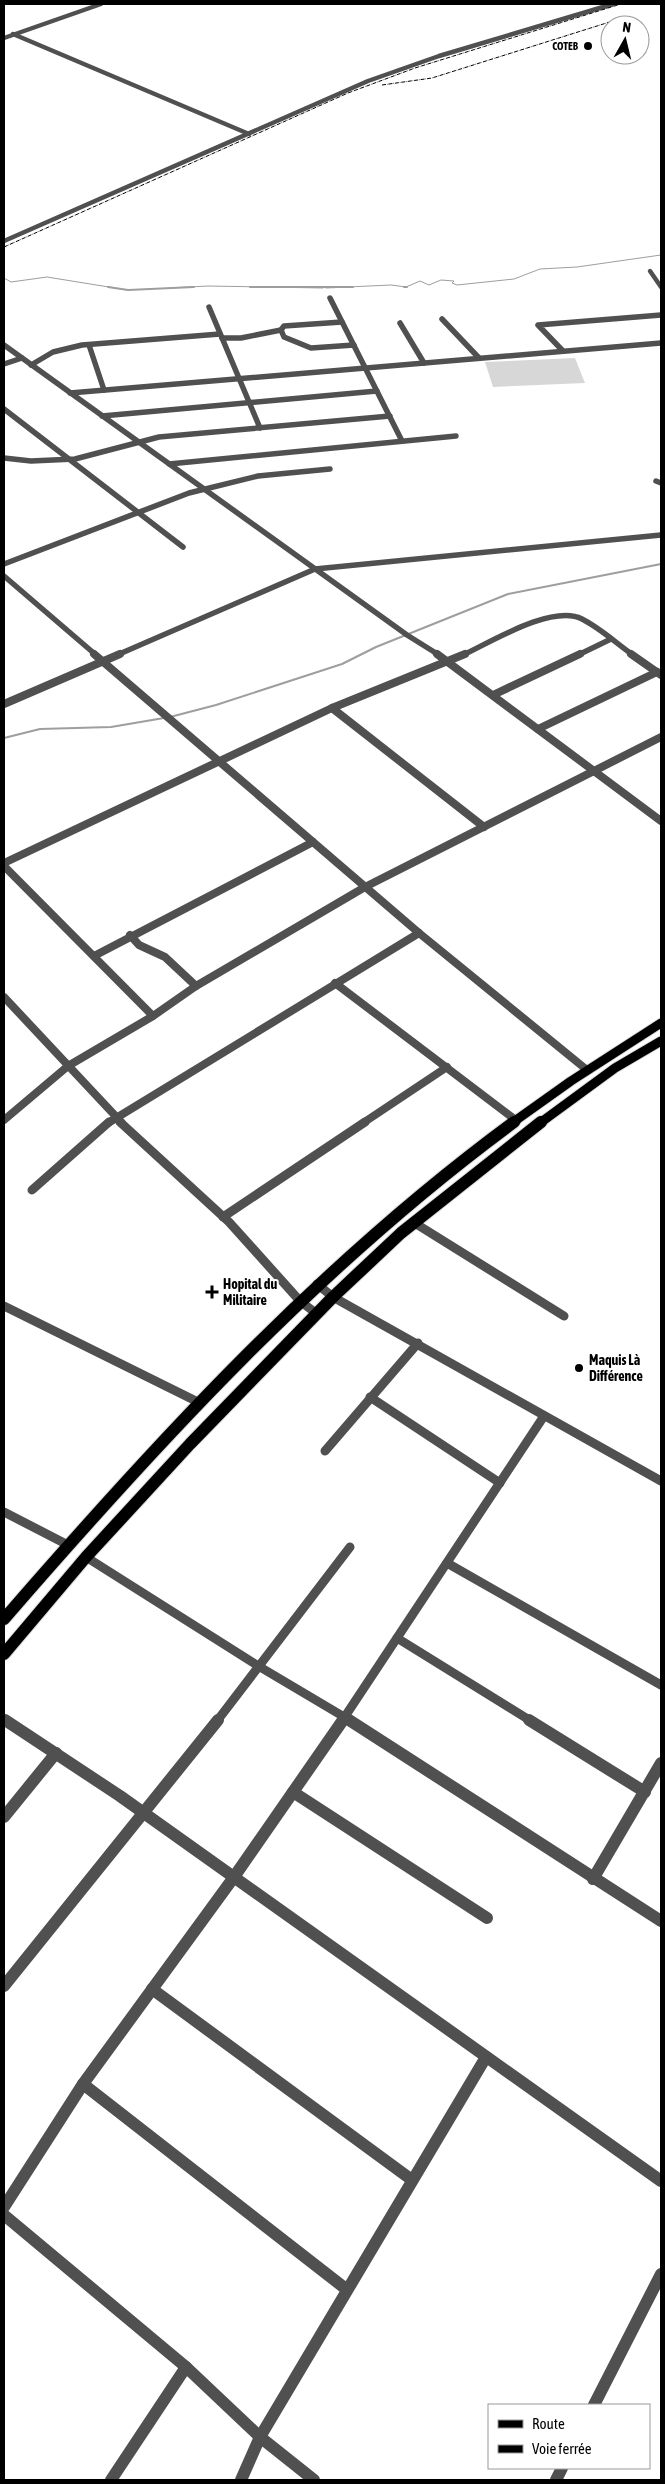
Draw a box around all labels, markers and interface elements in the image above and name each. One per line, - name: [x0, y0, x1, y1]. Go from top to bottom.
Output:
- north arrow: [600, 15, 650, 65]
- text: N: [622, 19, 632, 36]
- place label: COTEB: [552, 40, 579, 52]
- marker: COTEB: [582, 40, 594, 52]
- place label: Hopital du Militaire: [223, 1276, 277, 1308]
- marker: Hopital du Militaire: [205, 1285, 219, 1299]
- place label: Maquis Là Différence: [589, 1352, 643, 1384]
- marker: Maquis Là Différence: [573, 1362, 585, 1374]
- legend: [488, 2404, 650, 2469]
- text: Route: [532, 2415, 565, 2432]
- text: Voie ferrée: [532, 2440, 592, 2457]

